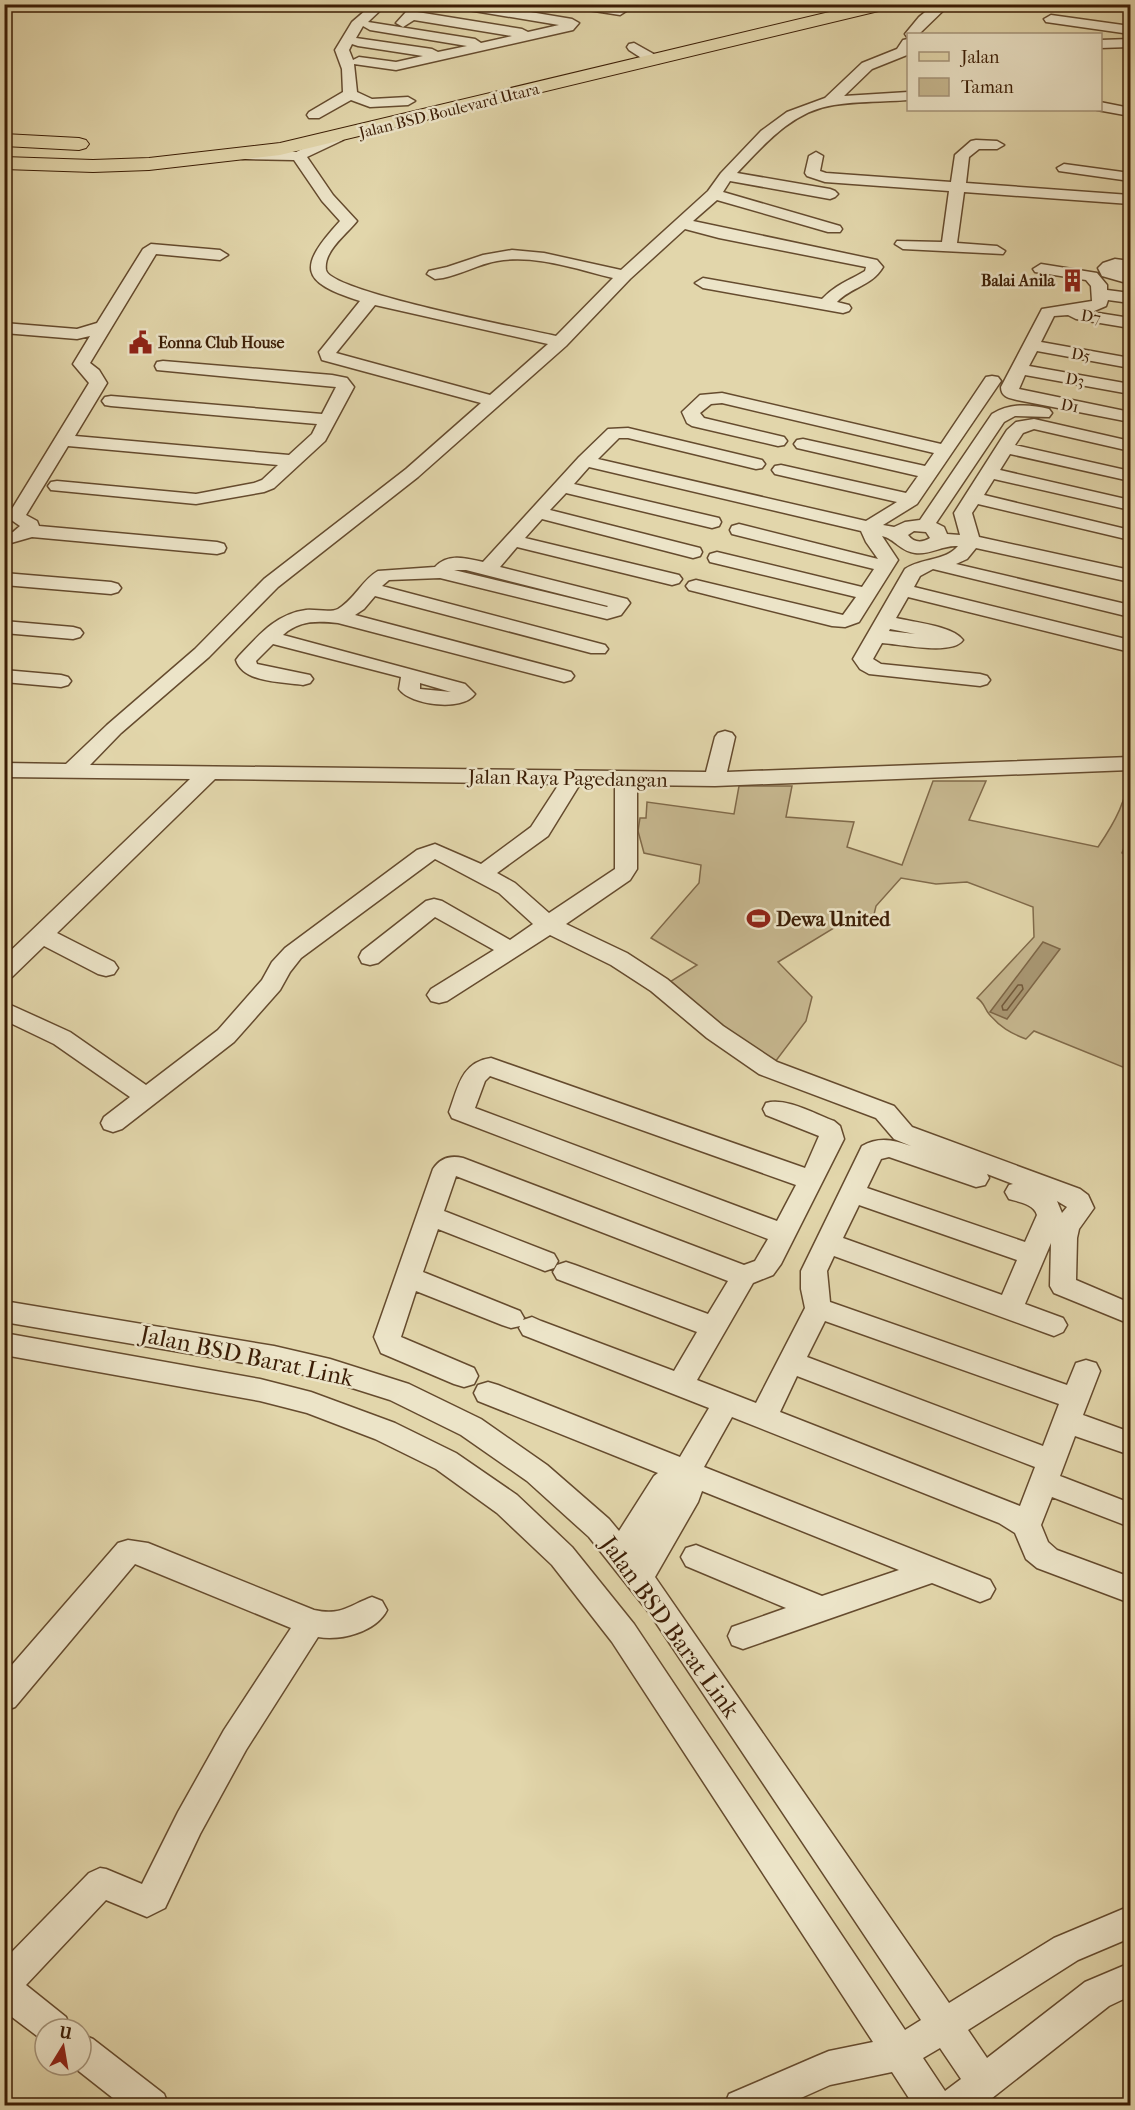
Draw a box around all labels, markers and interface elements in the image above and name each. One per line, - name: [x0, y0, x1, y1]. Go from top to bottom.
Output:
- legend: [907, 33, 1102, 111]
- text: Jalan: [959, 47, 1000, 68]
- text: Taman: [961, 77, 1014, 98]
- street label: Jalan BSD Boulevard Utara: [355, 79, 542, 143]
- building icon: Balai Anila: [1060, 267, 1086, 293]
- place label: Balai Anila: [981, 271, 1056, 290]
- street label: D7: [1080, 306, 1103, 327]
- public building icon: Eonna Club House: [127, 329, 153, 355]
- place label: Eonna Club House: [158, 333, 284, 352]
- street label: D5: [1070, 343, 1092, 366]
- street label: D3: [1064, 369, 1086, 390]
- street label: D1: [1059, 394, 1081, 417]
- street label: Jalan Raya Pagedangan: [466, 765, 668, 792]
- sports icon: Dewa United: [745, 906, 771, 932]
- place label: Dewa United: [776, 908, 891, 931]
- street label: Jalan BSD Barat Link: [136, 1319, 357, 1392]
- street label: Jalan BSD Barat Link: [594, 1529, 746, 1724]
- north arrow: [33, 2017, 93, 2077]
- text: U: [57, 2022, 74, 2043]

